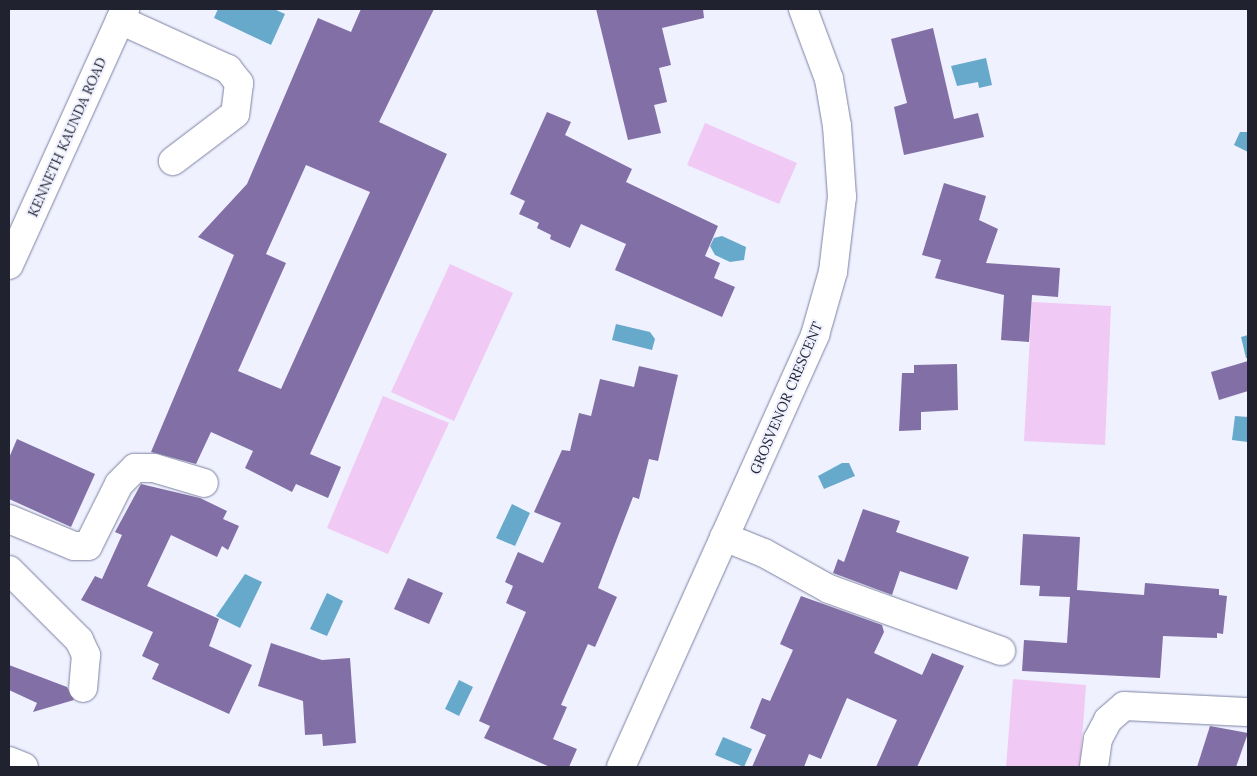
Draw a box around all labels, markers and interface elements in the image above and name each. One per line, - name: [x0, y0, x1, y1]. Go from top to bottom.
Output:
- street label: KENNETH KAUNDA ROAD: [24, 55, 110, 219]
- street label: GROSVENOR CRESCENT: [746, 319, 826, 477]

